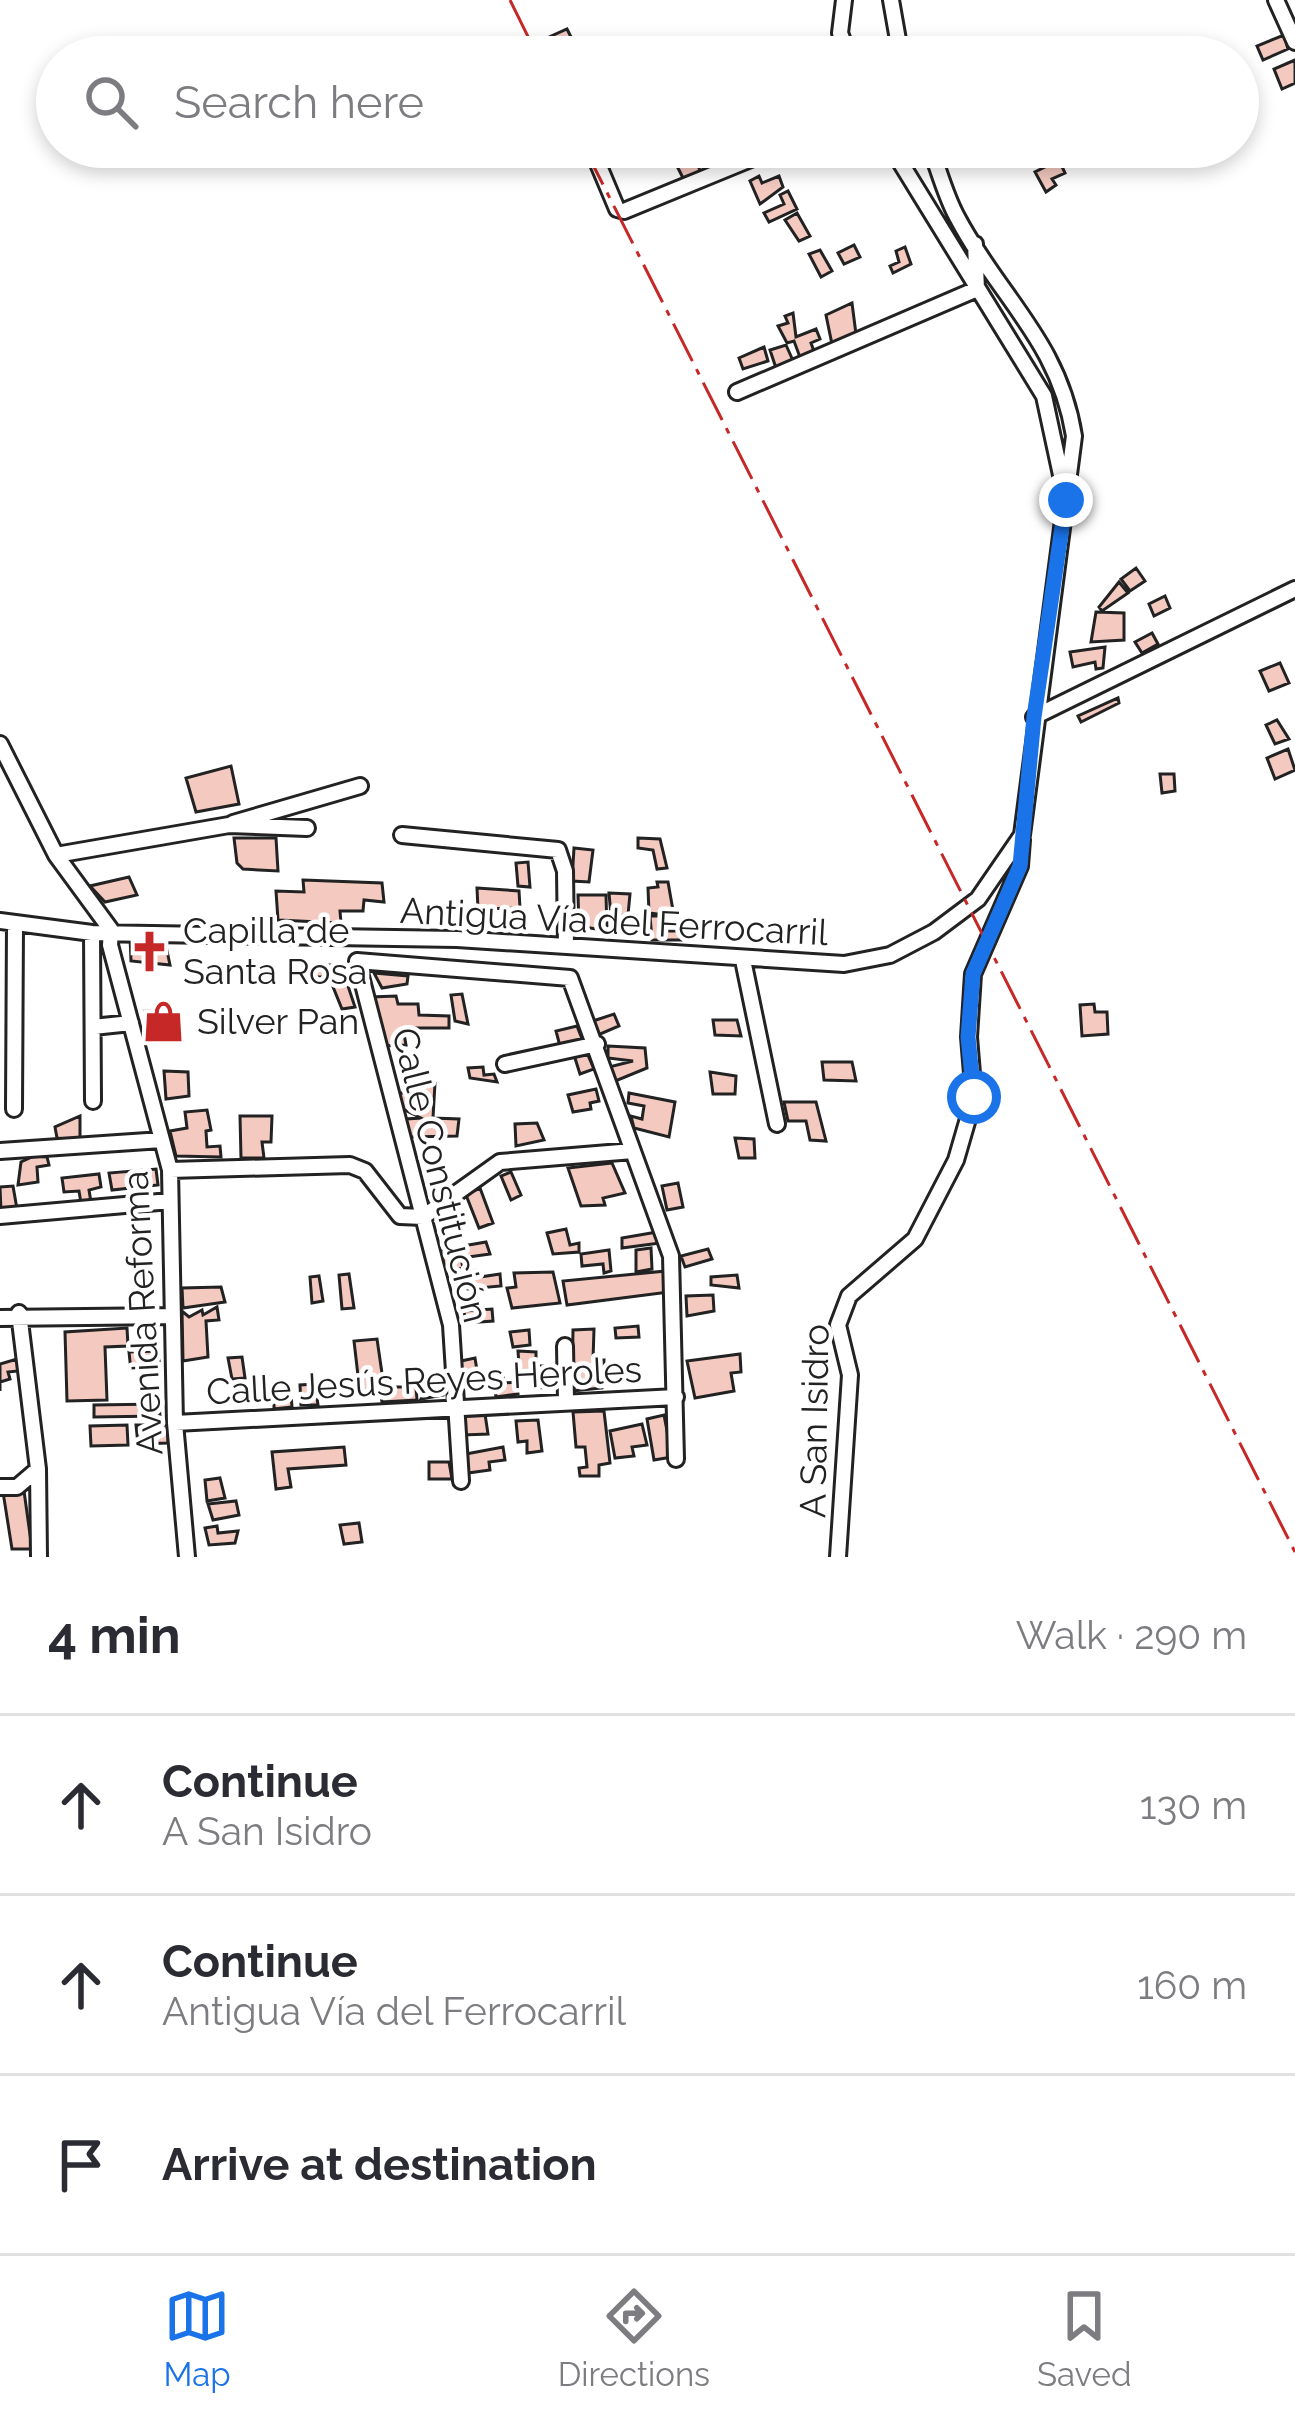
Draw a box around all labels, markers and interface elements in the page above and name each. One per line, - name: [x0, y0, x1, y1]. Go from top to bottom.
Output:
- search box: [36, 36, 1259, 168]
- icon: search: [78, 69, 144, 135]
- text: Search here: [174, 76, 424, 129]
- route end: [1039, 473, 1093, 527]
- street label: Antigua Vía del Ferrocarril: [399, 889, 829, 953]
- place label: Capilla de Santa Rosa: [183, 909, 368, 992]
- church icon: Capilla de Santa Rosa: [126, 928, 172, 974]
- shop icon: Silver Pan: [140, 998, 186, 1044]
- place label: Silver Pan: [197, 1000, 359, 1042]
- street label: Calle Constitución: [384, 1023, 498, 1327]
- route start: [947, 1070, 1001, 1124]
- street label: Avenida Reforma: [114, 1170, 170, 1456]
- street label: A San Isidro: [791, 1324, 837, 1518]
- street label: Calle Jesús Reyes Heroles: [205, 1348, 643, 1412]
- text: 4 min: [48, 1605, 181, 1665]
- text: Walk · 290 m: [1016, 1612, 1247, 1658]
- text: Continue: [162, 1755, 358, 1808]
- icon: ahead: [48, 1772, 114, 1838]
- text: 130 m: [1140, 1782, 1247, 1828]
- text: A San Isidro: [162, 1808, 372, 1854]
- text: Continue: [162, 1935, 358, 1988]
- icon: ahead: [48, 1952, 114, 2018]
- text: 160 m: [1137, 1962, 1247, 2008]
- text: Antigua Vía del Ferrocarril: [162, 1988, 626, 2034]
- icon: arrive: [48, 2132, 114, 2198]
- text: Arrive at destination: [162, 2138, 597, 2191]
- tab: Map: [164, 2283, 231, 2394]
- tab: Directions: [558, 2283, 710, 2394]
- tab: Saved: [1037, 2283, 1131, 2394]

